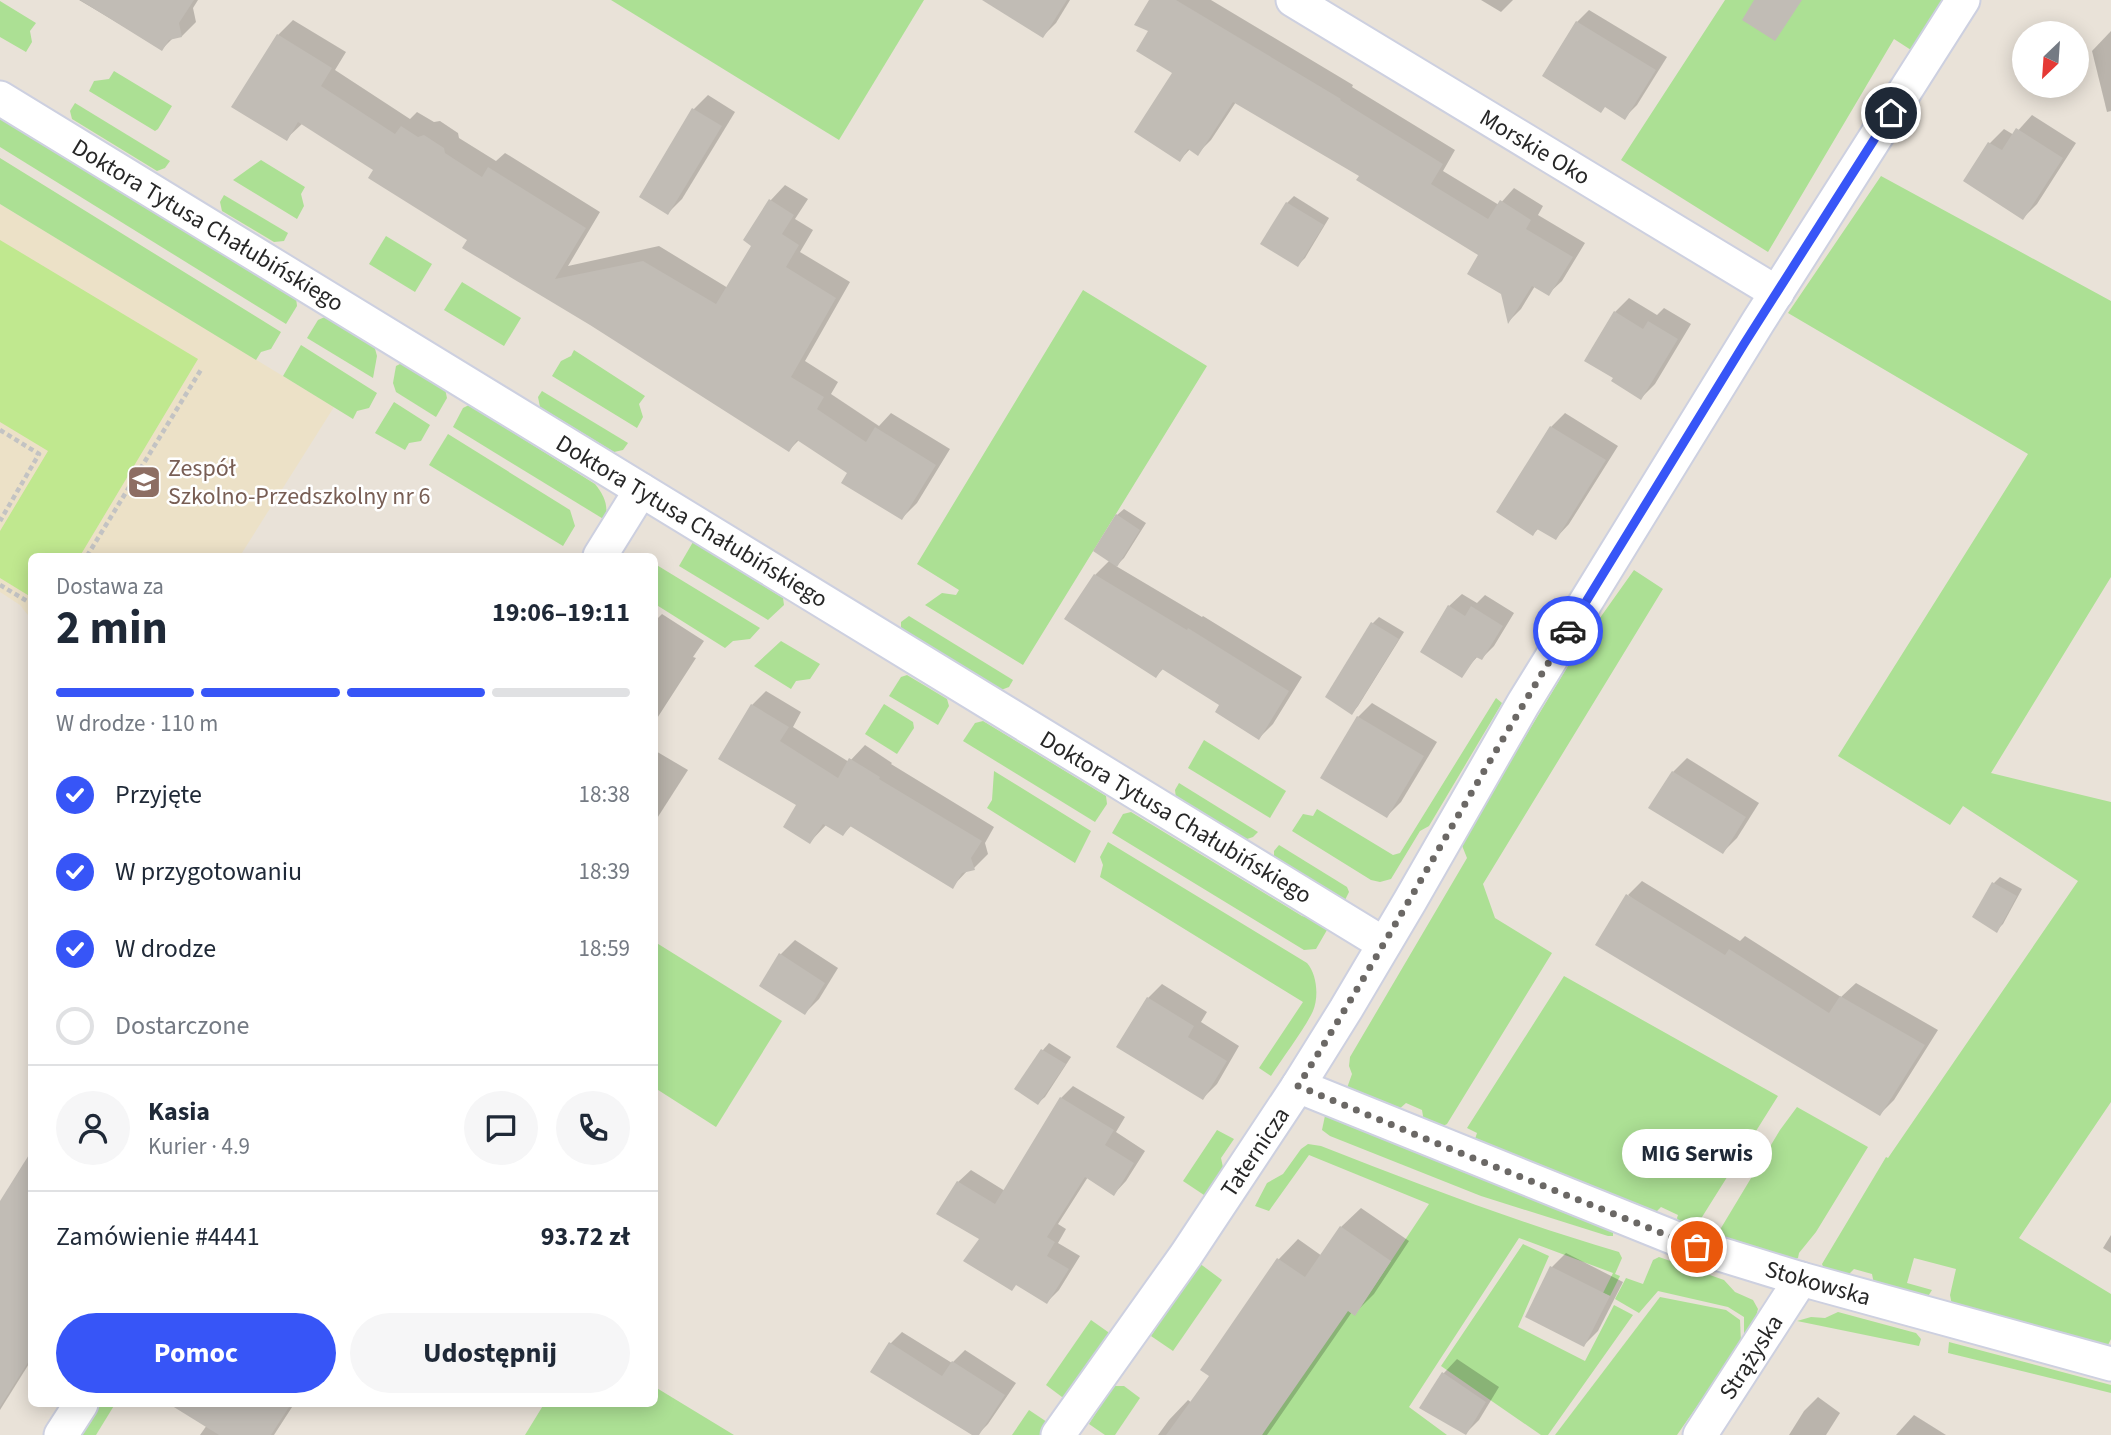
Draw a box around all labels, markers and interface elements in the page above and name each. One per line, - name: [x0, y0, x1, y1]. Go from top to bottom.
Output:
- north arrow: [2012, 21, 2090, 98]
- map controls: [2012, 21, 2089, 98]
- pin: [1861, 83, 1921, 143]
- icon: home: [1872, 94, 1910, 132]
- street label: Morskie Oko: [1473, 101, 1597, 194]
- street label: Doktora Tytusa Chałubińskiego: [65, 130, 350, 321]
- street label: Doktora Tytusa Chałubińskiego: [549, 426, 834, 617]
- place label: Zespół Szkolno-Przedszkolny nr 6: [168, 451, 431, 514]
- school or university icon: Zespół Szkolno-Przedszkolny nr 6: [125, 463, 163, 501]
- text: Dostawa za: [56, 570, 164, 603]
- text: 19:06–19:11: [492, 594, 630, 631]
- text: 2 min: [56, 596, 168, 661]
- courier: [1533, 596, 1603, 666]
- icon: car: [1549, 612, 1587, 650]
- text: W drodze · 110 m: [56, 707, 218, 740]
- street label: Doktora Tytusa Chałubińskiego: [1033, 722, 1318, 913]
- icon: check: [56, 776, 94, 814]
- text: Przyjęte: [115, 776, 202, 813]
- text: 18:38: [579, 778, 630, 811]
- icon: check: [56, 853, 94, 891]
- text: W przygotowaniu: [115, 853, 302, 890]
- text: 18:39: [579, 855, 630, 888]
- icon: check: [56, 930, 94, 968]
- text: W drodze: [115, 930, 216, 967]
- text: 18:59: [579, 932, 630, 965]
- text: Dostarczone: [115, 1007, 249, 1044]
- button: person: [56, 1091, 130, 1165]
- button: chat: [464, 1091, 538, 1165]
- button: phone: [556, 1091, 630, 1165]
- text: Kasia: [148, 1093, 210, 1130]
- street label: Taternicza: [1212, 1100, 1299, 1205]
- callout: MIG Serwis: [1622, 1128, 1772, 1177]
- text: Kurier · 4.9: [148, 1130, 250, 1163]
- text: MIG Serwis: [1641, 1137, 1753, 1170]
- pin: [1667, 1217, 1727, 1277]
- text: Zamówienie #4441: [56, 1218, 260, 1255]
- text: 93.72 zł: [541, 1218, 630, 1255]
- icon: bag: [1678, 1228, 1716, 1266]
- street label: Stokowska: [1761, 1252, 1875, 1315]
- street label: Strążyska: [1711, 1308, 1792, 1407]
- button: Pomoc: [56, 1313, 336, 1393]
- button: Udostępnij: [350, 1313, 630, 1393]

